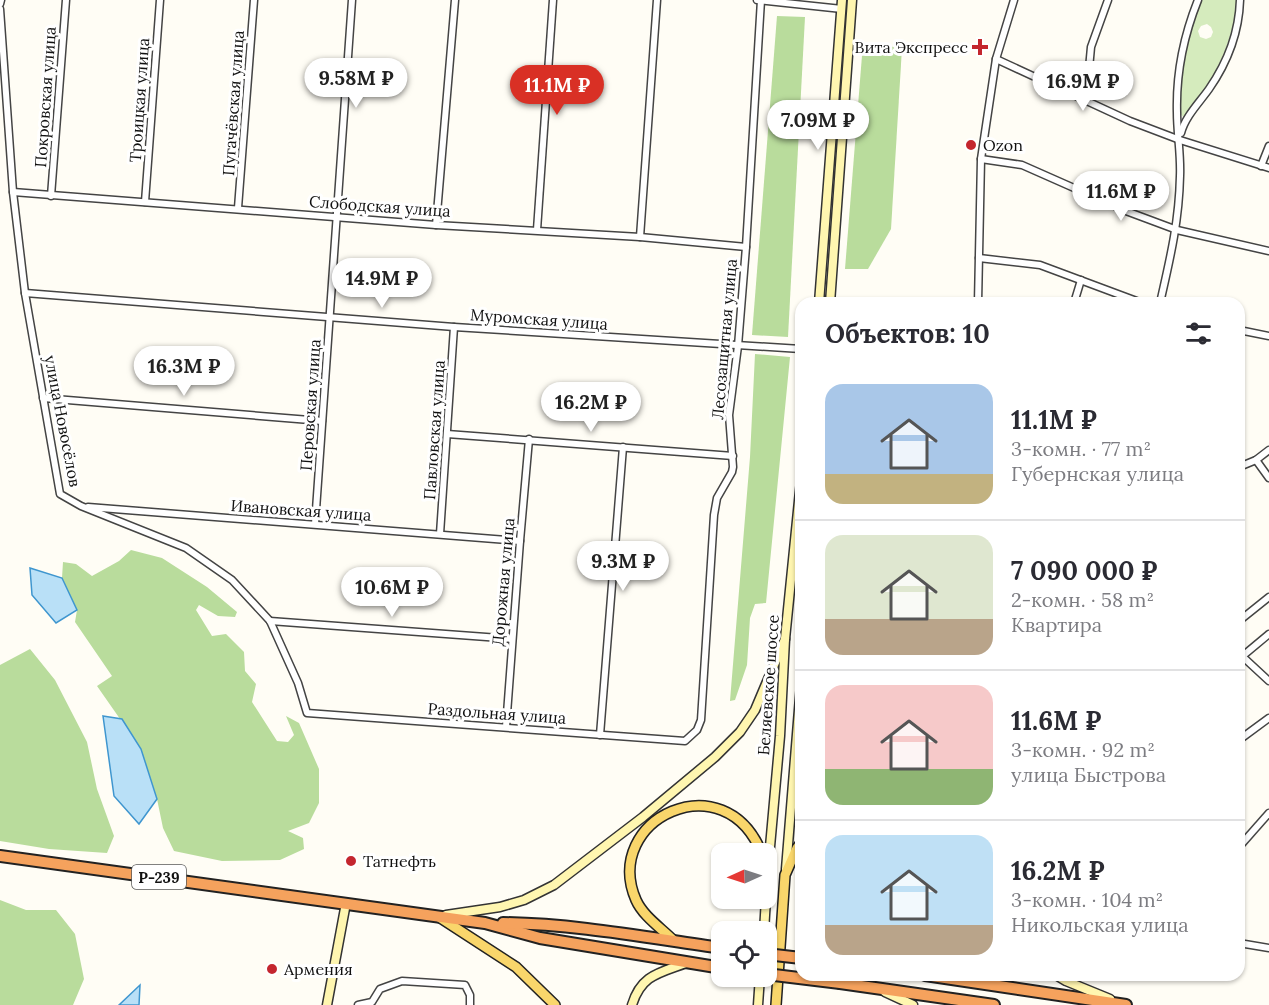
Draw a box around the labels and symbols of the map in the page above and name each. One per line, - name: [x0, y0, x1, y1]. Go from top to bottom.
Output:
- street label: Покровская улица: [30, 26, 60, 168]
- street label: Пугачёвская улица: [218, 30, 248, 176]
- street label: Троицкая улица: [125, 37, 153, 163]
- place label: Вита Экспресс: [855, 37, 968, 57]
- marker: Вита Экспресс: [973, 40, 987, 54]
- pin: 9.58M ₽: [301, 58, 411, 109]
- pin: 16.9M ₽: [1028, 61, 1138, 112]
- pin: 11.1M ₽: [502, 65, 612, 116]
- pin: 7.09M ₽: [763, 100, 873, 151]
- place label: Ozon: [983, 135, 1023, 155]
- marker: Ozon: [964, 138, 978, 152]
- pin: 11.6M ₽: [1066, 171, 1176, 222]
- street label: Слободская улица: [309, 191, 451, 221]
- pin: 14.9M ₽: [327, 258, 437, 309]
- street label: Лесозащитная улица: [707, 258, 741, 420]
- street label: Муромская улица: [469, 304, 609, 334]
- street label: Перовская улица: [295, 338, 325, 472]
- pin: 16.3M ₽: [129, 346, 239, 397]
- street label: улица Новосёлов: [40, 353, 86, 489]
- street label: Павловская улица: [419, 359, 449, 501]
- pin: 16.2M ₽: [536, 382, 646, 433]
- street label: Ивановская улица: [230, 495, 372, 525]
- street label: Дорожная улица: [487, 517, 519, 647]
- pin: 9.3M ₽: [574, 541, 672, 592]
- pin: 10.6M ₽: [337, 567, 447, 618]
- street label: Беляевское шоссе: [753, 614, 783, 756]
- street label: Раздольная улица: [427, 698, 567, 728]
- north arrow: [711, 843, 777, 909]
- place label: Татнефть: [363, 851, 436, 871]
- marker: Татнефть: [344, 854, 358, 868]
- road number: Р-239: [132, 865, 186, 889]
- place label: Армения: [283, 959, 353, 979]
- marker: Армения: [265, 962, 279, 976]

